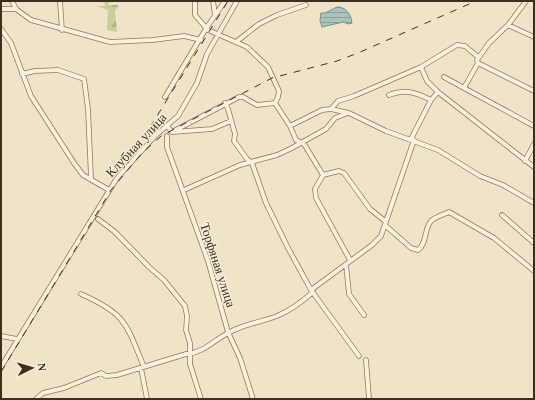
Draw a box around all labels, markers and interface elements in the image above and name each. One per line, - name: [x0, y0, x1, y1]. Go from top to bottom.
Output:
- street label: Клубная улица: [102, 110, 170, 180]
- street label: Торфяная улица: [197, 221, 239, 309]
- north arrow: [12, 348, 52, 388]
- text: N: [36, 363, 48, 372]

